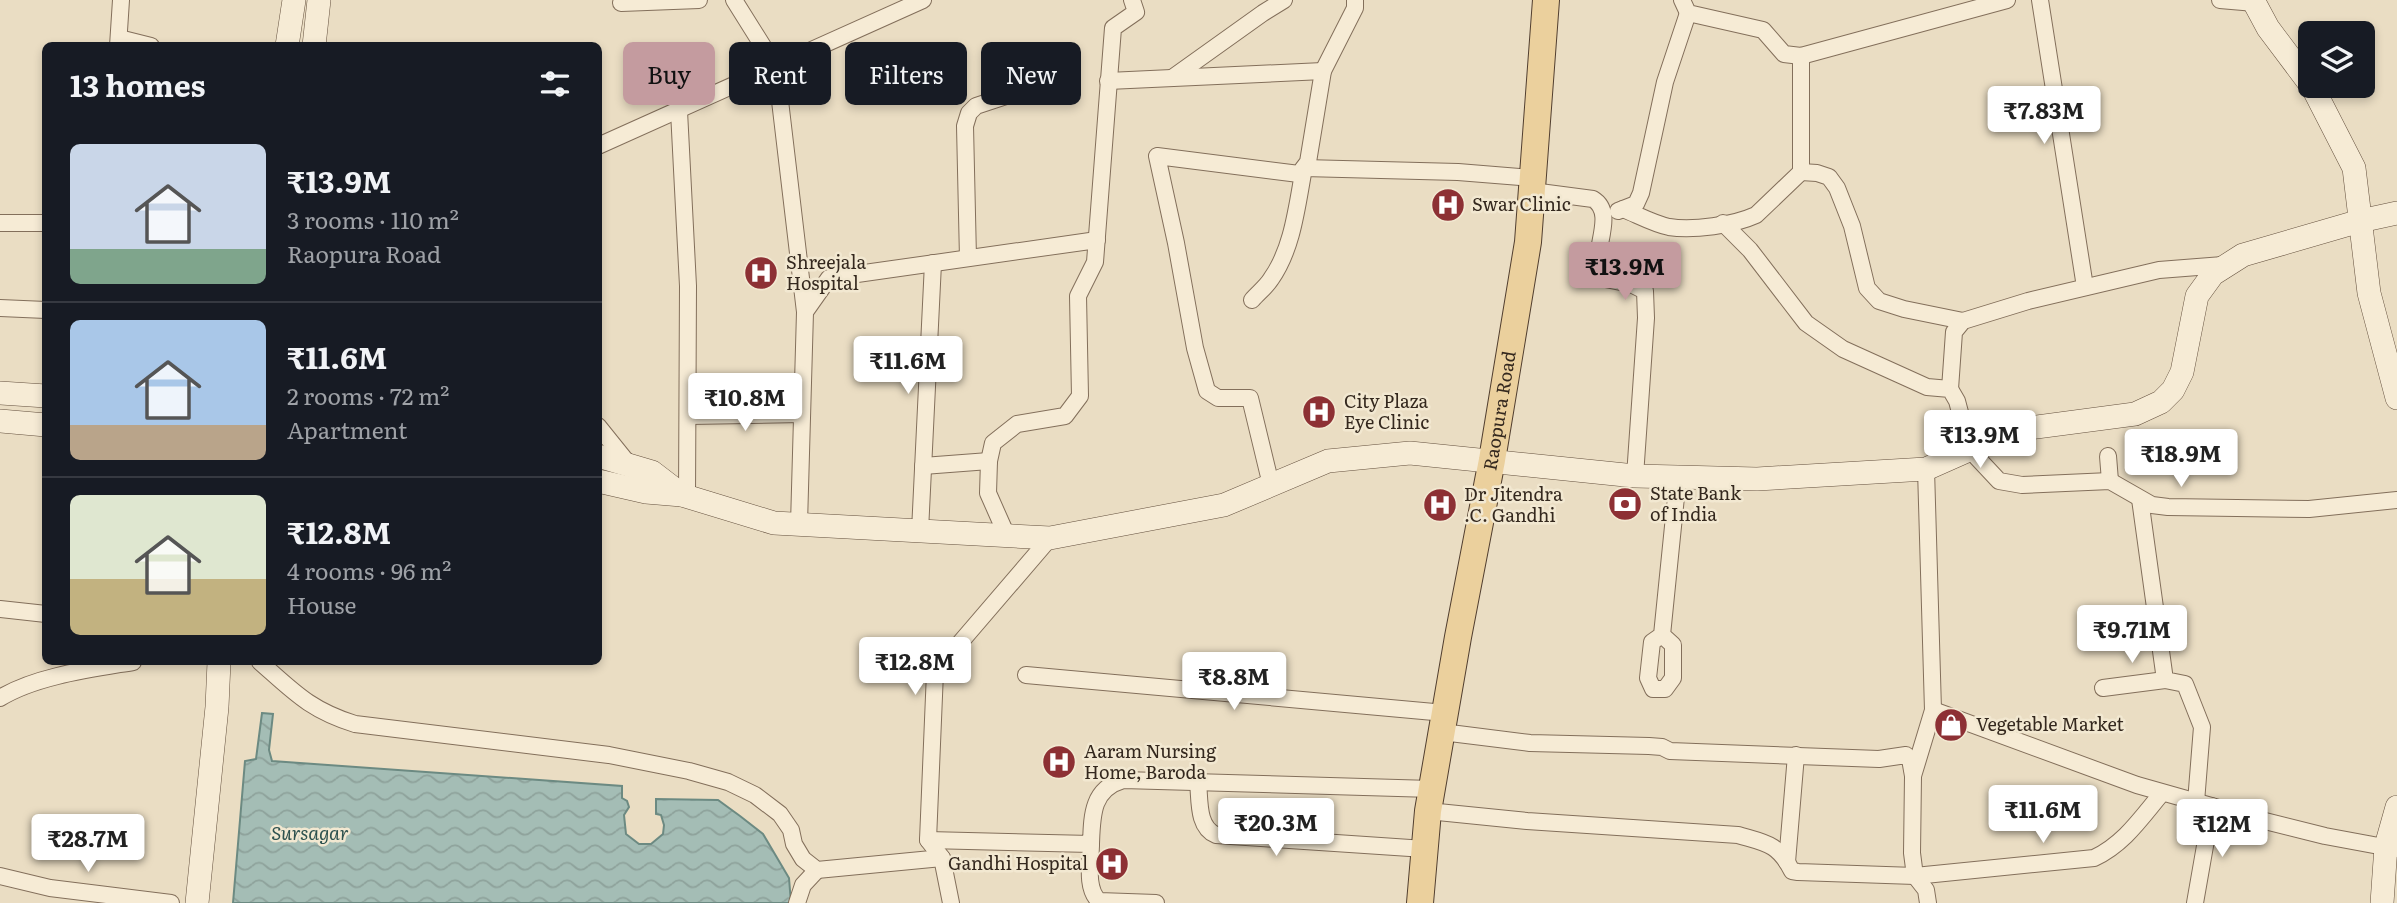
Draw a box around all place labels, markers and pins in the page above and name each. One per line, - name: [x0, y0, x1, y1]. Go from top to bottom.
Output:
- pin: ₹7.83M: [1987, 86, 2101, 146]
- hospital icon: Swar Clinic: [1429, 186, 1467, 224]
- place label: Swar Clinic: [1472, 190, 1571, 217]
- pin: ₹13.9M: [1568, 243, 1682, 302]
- place label: Shreejala Hospital: [786, 248, 867, 296]
- hospital icon: Shreejala Hospital: [742, 254, 780, 292]
- pin: ₹11.6M: [851, 336, 965, 396]
- pin: ₹10.8M: [688, 374, 802, 433]
- place label: City Plaza Eye Clinic: [1344, 387, 1429, 435]
- hospital icon: City Plaza Eye Clinic: [1300, 393, 1338, 431]
- pin: ₹13.9M: [1923, 410, 2037, 470]
- pin: ₹18.9M: [2124, 430, 2238, 489]
- place label: State Bank of India: [1650, 479, 1742, 527]
- place label: Dr Jitendra .C. Gandhi: [1464, 480, 1563, 528]
- bank icon: State Bank of India: [1606, 485, 1644, 523]
- hospital icon: Dr Jitendra .C. Gandhi: [1421, 486, 1459, 524]
- pin: ₹9.71M: [2075, 606, 2189, 665]
- pin: ₹12.8M: [858, 638, 972, 697]
- pin: ₹8.8M: [1185, 652, 1283, 712]
- shop icon: Vegetable Market: [1932, 706, 1970, 744]
- place label: Vegetable Market: [1976, 710, 2125, 737]
- place label: Aaram Nursing Home, Baroda: [1084, 737, 1217, 785]
- hospital icon: Aaram Nursing Home, Baroda: [1040, 743, 1078, 781]
- pin: ₹11.6M: [1986, 786, 2100, 845]
- pin: ₹20.3M: [1219, 798, 1333, 858]
- pin: ₹12M: [2181, 800, 2263, 859]
- pin: ₹28.7M: [31, 814, 145, 874]
- hospital icon: Gandhi Hospital: [1093, 845, 1131, 883]
- place label: Gandhi Hospital: [948, 849, 1088, 876]

